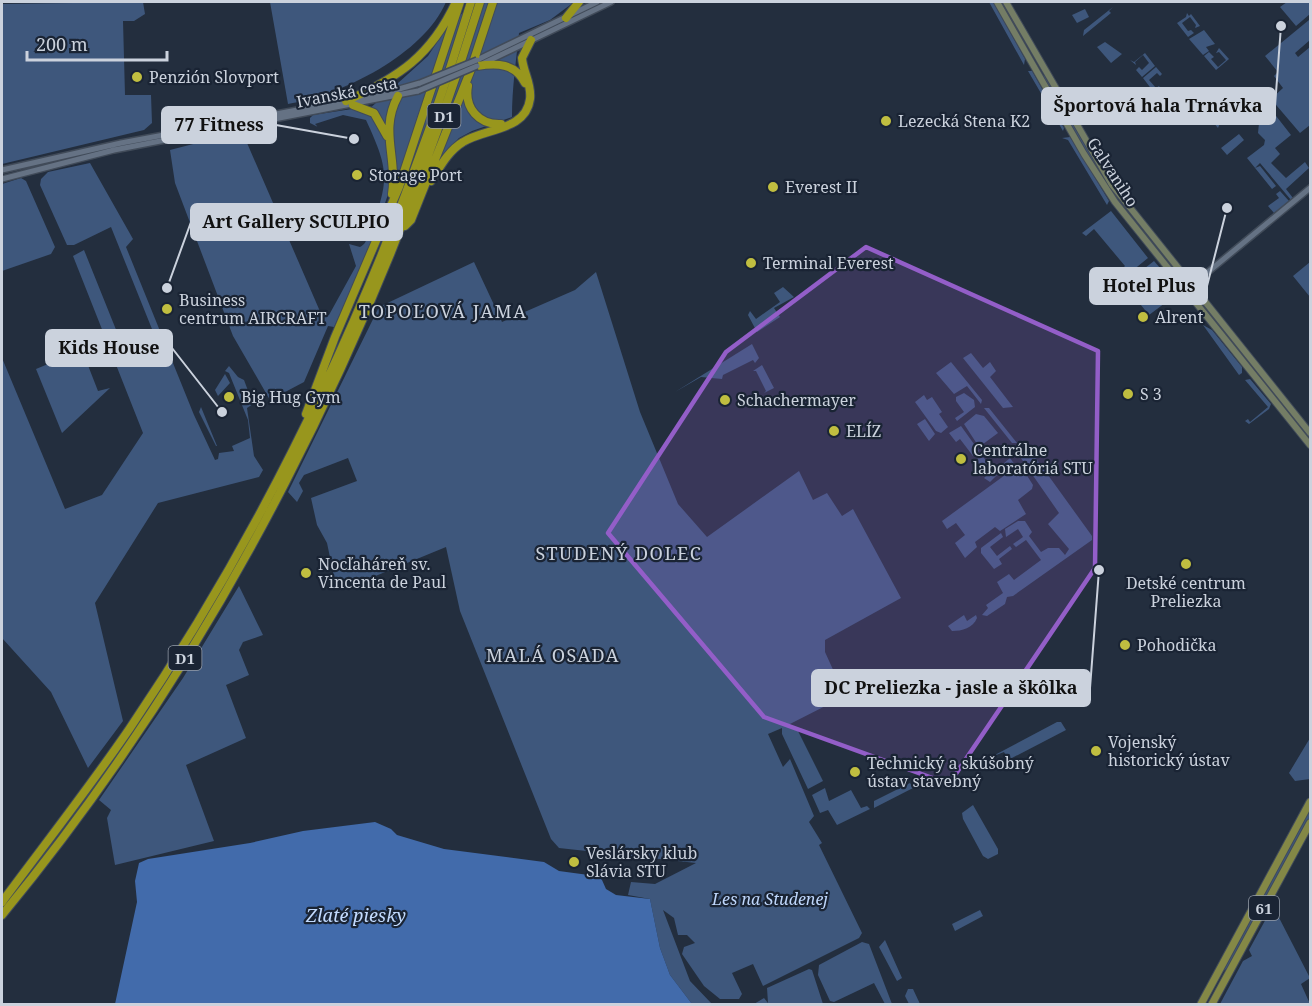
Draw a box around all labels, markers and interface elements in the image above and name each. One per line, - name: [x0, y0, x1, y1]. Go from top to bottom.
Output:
- scale bar: [27, 24, 166, 62]
- text: 200 m: [36, 32, 88, 56]
- place label: Penzión Slovport: [149, 66, 279, 88]
- marker: Penzión Slovport: [130, 70, 144, 84]
- street label: Ivanská cesta: [295, 71, 399, 113]
- callout: Športová hala Trnávka: [1042, 88, 1275, 124]
- text: Športová hala Trnávka: [1054, 93, 1263, 117]
- road number: D1: [428, 104, 460, 128]
- callout: 77 Fitness: [162, 107, 276, 143]
- place label: Lezecká Stena K2: [898, 110, 1030, 132]
- text: 77 Fitness: [174, 112, 264, 136]
- marker: Lezecká Stena K2: [879, 114, 893, 128]
- street label: Galvaniho: [1082, 133, 1144, 211]
- place label: Storage Port: [369, 164, 463, 186]
- marker: Storage Port: [350, 168, 364, 182]
- place label: Everest II: [785, 176, 858, 198]
- marker: Everest II: [766, 180, 780, 194]
- callout: Art Gallery SCULPIO: [191, 204, 402, 240]
- text: Art Gallery SCULPIO: [202, 209, 390, 233]
- place label: Terminal Everest: [763, 252, 894, 274]
- marker: Terminal Everest: [744, 256, 758, 270]
- callout: Hotel Plus: [1090, 268, 1207, 304]
- text: Hotel Plus: [1103, 273, 1196, 297]
- place label: Business centrum AIRCRAFT: [179, 289, 327, 329]
- district label: TOPOĽOVÁ JAMA: [359, 299, 527, 323]
- marker: Business centrum AIRCRAFT: [160, 302, 174, 316]
- place label: Alrent: [1155, 306, 1204, 328]
- marker: Alrent: [1136, 310, 1150, 324]
- callout: Kids House: [46, 330, 172, 366]
- text: Kids House: [58, 335, 160, 359]
- place label: S 3: [1140, 383, 1162, 405]
- place label: Big Hug Gym: [241, 386, 341, 408]
- marker: S 3: [1121, 387, 1135, 401]
- place label: Schachermayer: [737, 389, 856, 411]
- marker: Big Hug Gym: [222, 390, 236, 404]
- marker: Schachermayer: [718, 393, 732, 407]
- place label: ELÍZ: [846, 420, 881, 442]
- marker: ELÍZ: [827, 424, 841, 438]
- place label: Centrálne laboratóriá STU: [973, 439, 1093, 479]
- marker: Centrálne laboratóriá STU: [954, 452, 968, 466]
- district label: STUDENÝ DOLEC: [536, 541, 702, 565]
- place label: Nocľaháreň sv. Vincenta de Paul: [318, 553, 446, 593]
- marker: Detské centrum Preliezka: [1179, 557, 1193, 571]
- marker: Nocľaháreň sv. Vincenta de Paul: [299, 566, 313, 580]
- place label: Detské centrum Preliezka: [1126, 572, 1246, 612]
- place label: Pohodička: [1137, 634, 1216, 656]
- marker: Pohodička: [1118, 638, 1132, 652]
- district label: MALÁ OSADA: [486, 643, 620, 667]
- road number: D1: [168, 646, 201, 670]
- callout: DC Preliezka - jasle a škôlka: [812, 670, 1090, 706]
- text: DC Preliezka - jasle a škôlka: [824, 675, 1078, 699]
- place label: Vojenský historický ústav: [1108, 731, 1230, 771]
- marker: Vojenský historický ústav: [1089, 744, 1103, 758]
- place label: Technický a skúšobný ústav stavebný: [867, 752, 1035, 792]
- marker: Technický a skúšobný ústav stavebný: [848, 765, 862, 779]
- place label: Veslársky klub Slávia STU: [586, 842, 697, 882]
- marker: Veslársky klub Slávia STU: [567, 855, 581, 869]
- park label: Les na Studenej: [711, 888, 828, 910]
- road number: 61: [1249, 896, 1279, 920]
- water label: Zlaté piesky: [305, 903, 406, 927]

